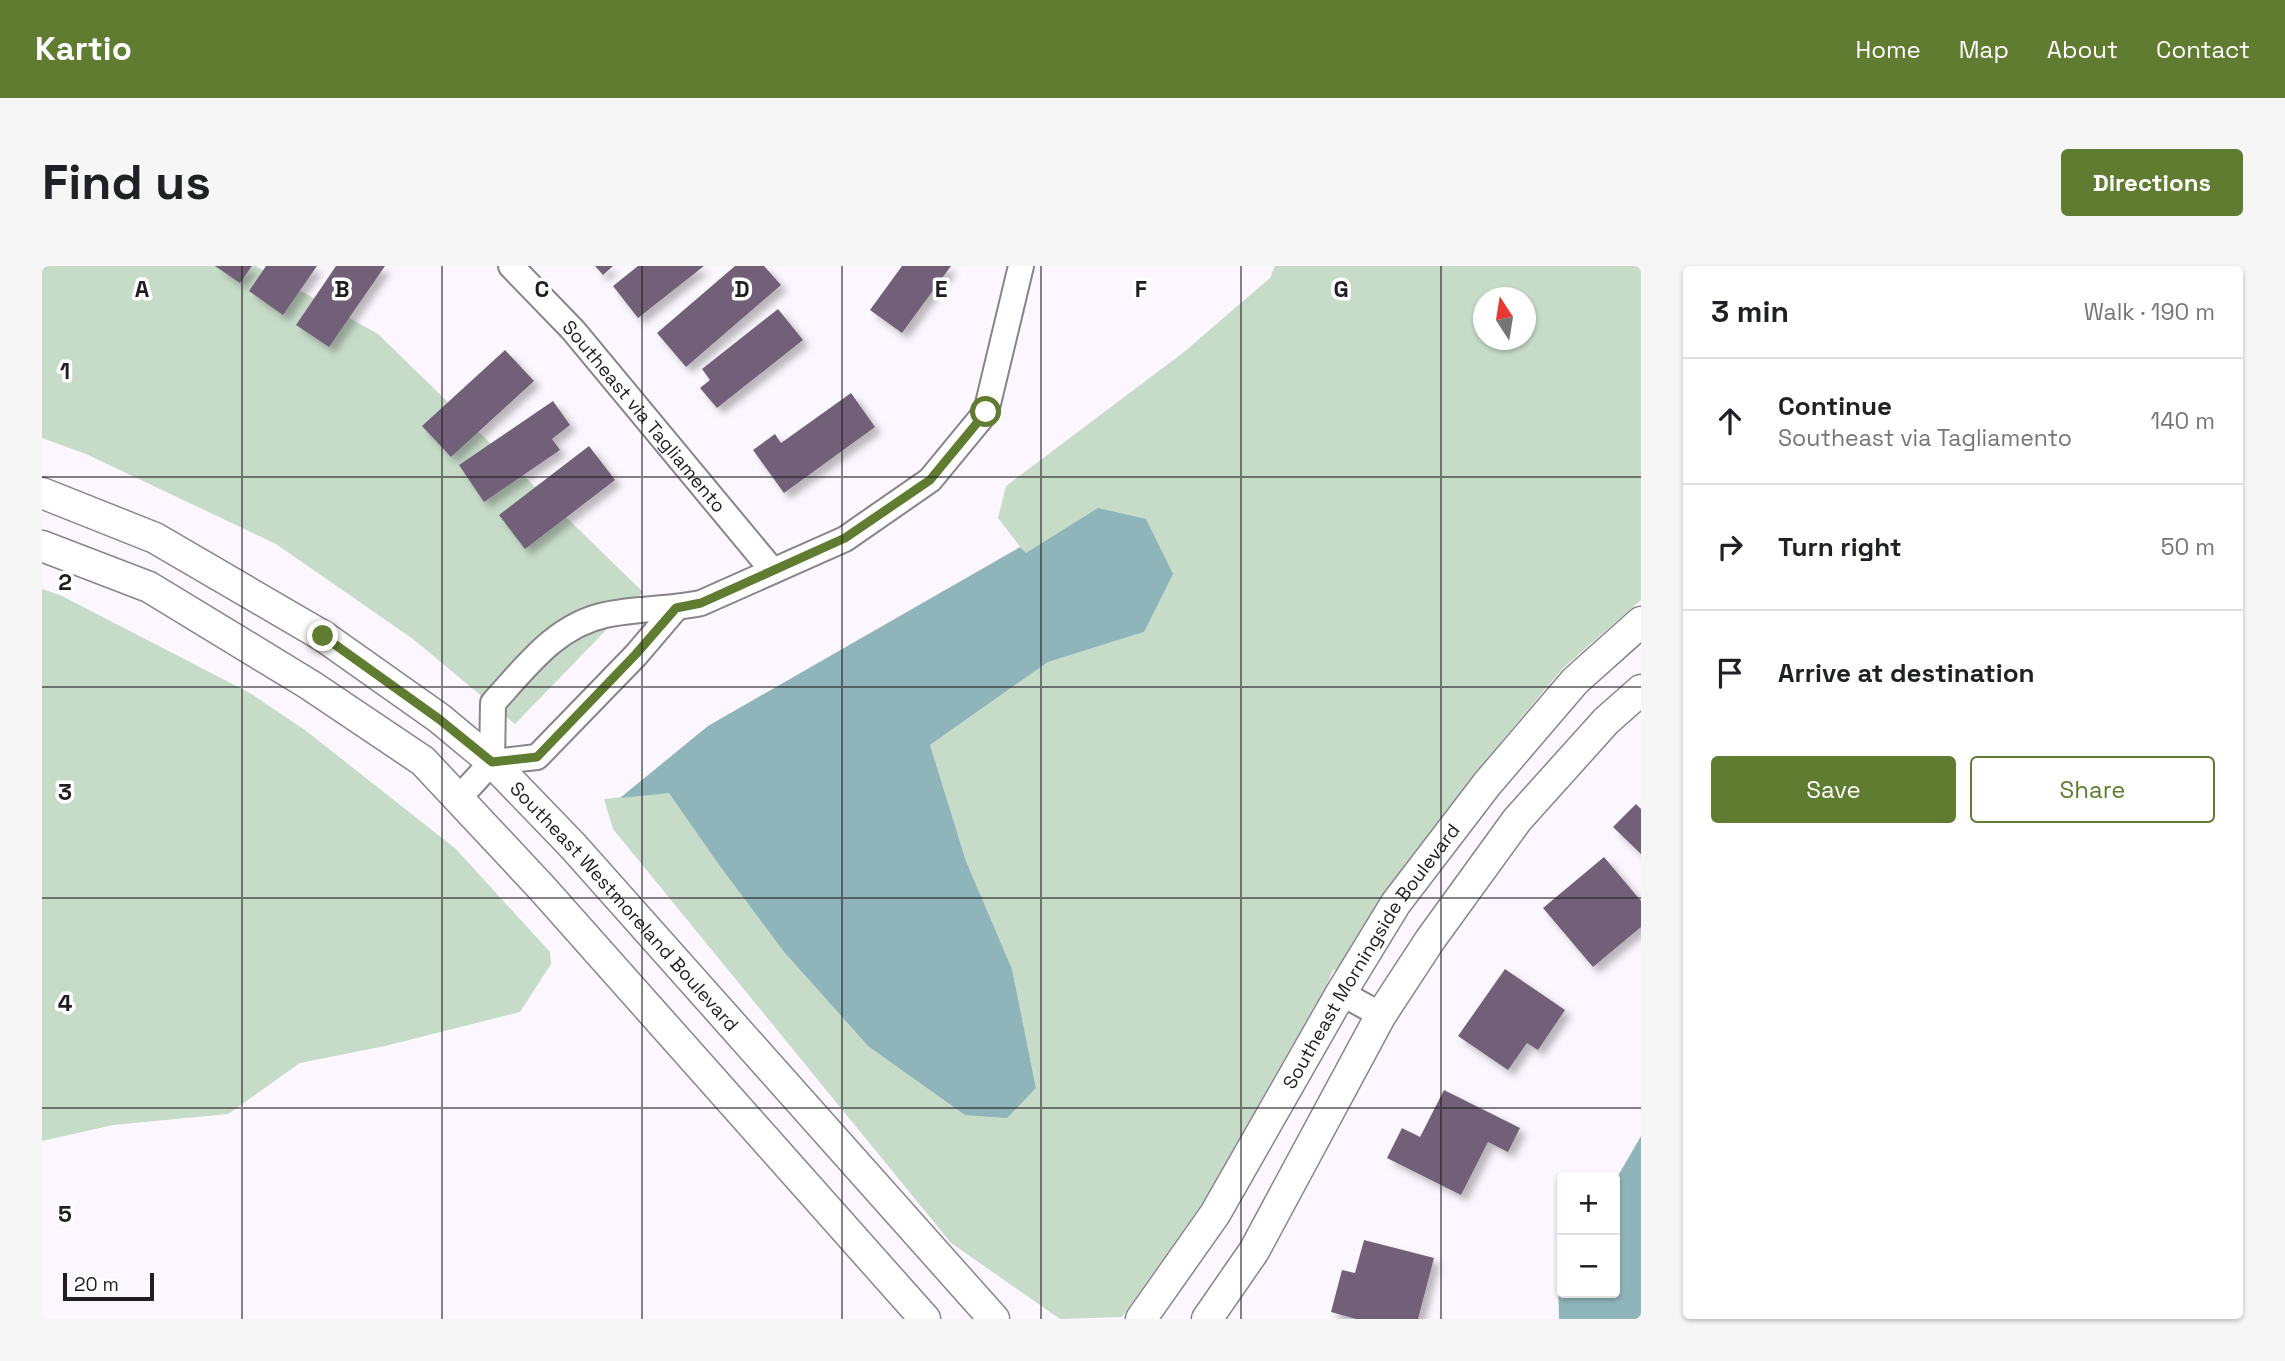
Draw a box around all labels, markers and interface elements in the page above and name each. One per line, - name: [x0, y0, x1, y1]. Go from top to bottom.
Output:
- text: Kartio: [35, 28, 132, 70]
- text: Home: [1855, 34, 1921, 65]
- text: Map: [1959, 34, 2009, 65]
- text: About: [2047, 34, 2118, 65]
- text: Contact: [2156, 34, 2250, 65]
- button: Directions: [2061, 149, 2243, 216]
- text: Find us: [42, 151, 211, 213]
- text: A: [135, 274, 150, 304]
- text: B: [334, 274, 350, 304]
- text: C: [535, 274, 549, 304]
- text: D: [734, 274, 750, 304]
- text: E: [935, 274, 947, 304]
- text: F: [1135, 274, 1147, 304]
- text: G: [1333, 274, 1349, 304]
- north arrow: [1473, 287, 1536, 350]
- text: 3 min: [1711, 292, 1789, 331]
- text: Walk · 190 m: [2084, 297, 2215, 327]
- street label: Southeast via Tagliamento: [557, 315, 731, 518]
- text: 1: [60, 356, 70, 386]
- text: Continue: [1778, 389, 1892, 423]
- route start: [970, 396, 1001, 427]
- icon: ahead: [1711, 402, 1749, 440]
- text: 140 m: [2151, 406, 2215, 436]
- text: Southeast via Tagliamento: [1778, 423, 2072, 453]
- icon: right: [1711, 528, 1749, 566]
- text: Turn right: [1778, 530, 1902, 564]
- text: 50 m: [2161, 532, 2215, 562]
- text: 2: [58, 567, 72, 597]
- route end: [307, 620, 338, 651]
- icon: arrive: [1711, 654, 1749, 692]
- text: Arrive at destination: [1778, 656, 2035, 690]
- button: Save: [1711, 756, 1956, 823]
- button: Share: [1970, 756, 2215, 823]
- street label: Southeast Westmoreland Boulevard: [504, 776, 744, 1037]
- text: 3: [58, 777, 72, 807]
- street label: Southeast Morningside Boulevard: [1277, 819, 1465, 1094]
- text: 4: [58, 988, 73, 1018]
- map controls: [1557, 1172, 1620, 1298]
- button: +: [1557, 1172, 1620, 1235]
- text: 5: [58, 1199, 72, 1229]
- button: −: [1557, 1235, 1620, 1298]
- scale bar: [63, 1270, 154, 1302]
- text: 20 m: [74, 1272, 119, 1297]

